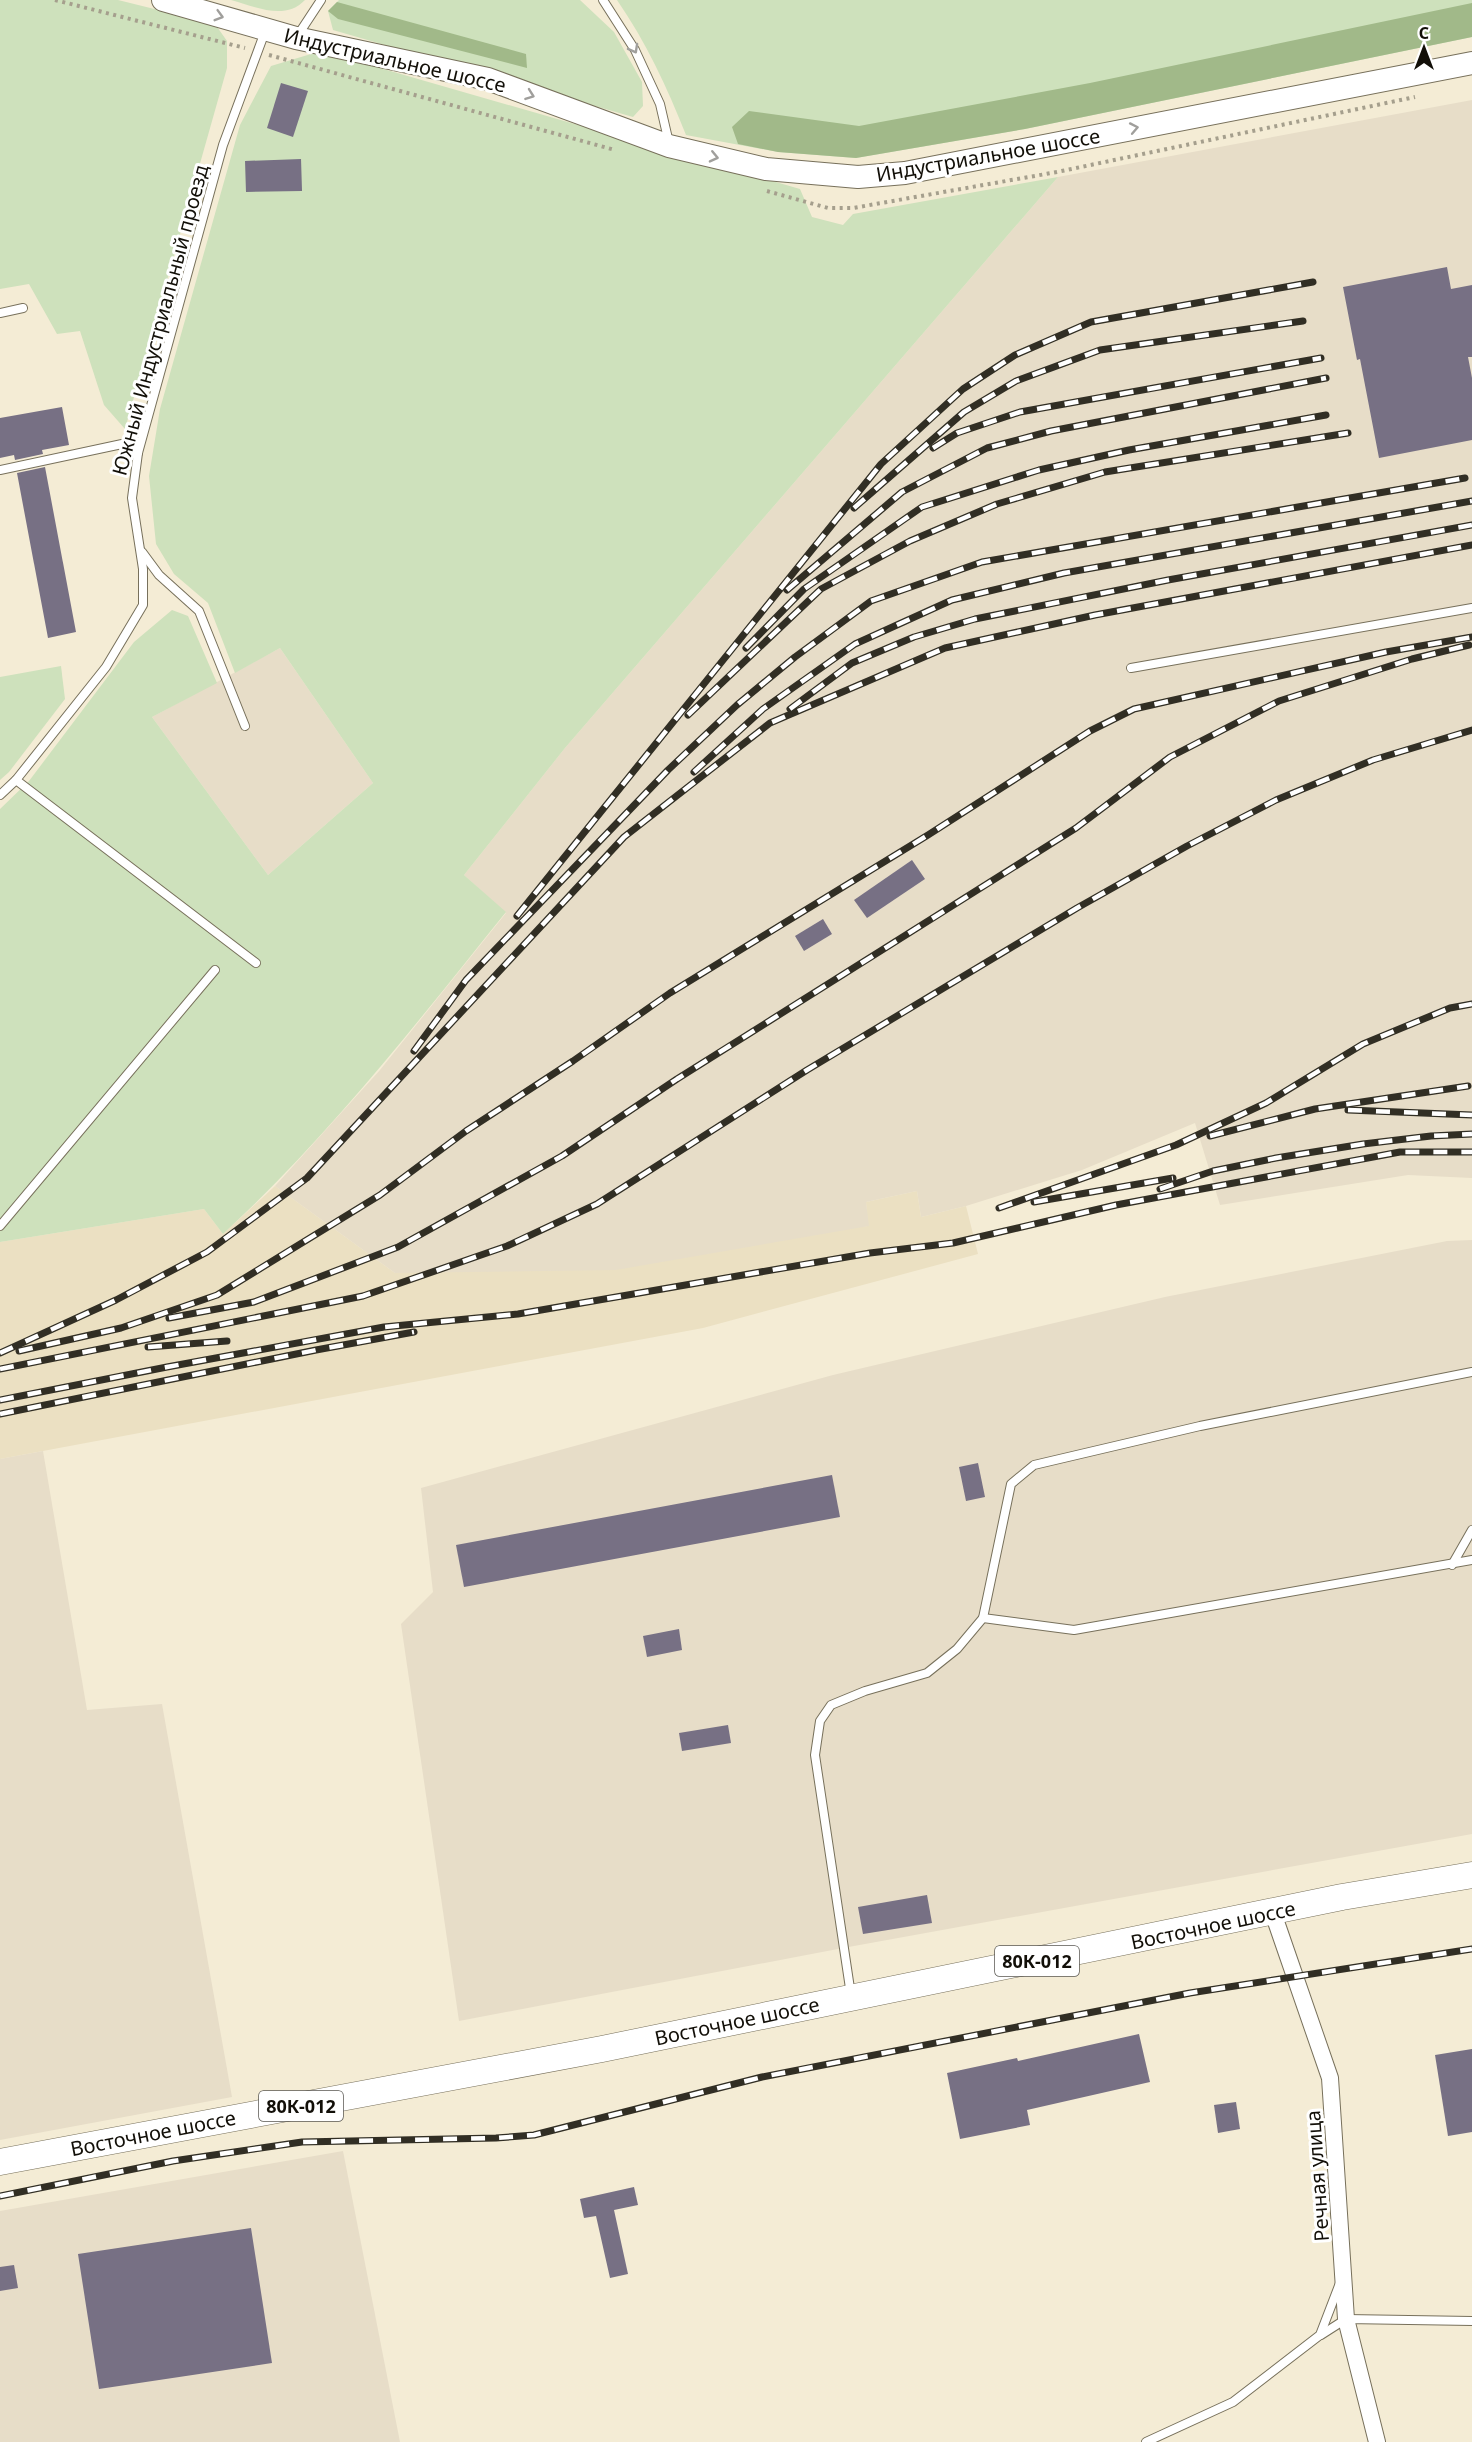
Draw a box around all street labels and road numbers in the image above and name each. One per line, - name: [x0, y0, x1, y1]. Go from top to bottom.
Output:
- street label: Индустриальное шоссе: [281, 21, 509, 99]
- street label: Индустриальное шоссе: [874, 122, 1102, 188]
- street label: Южный Индустриальный проезд: [105, 162, 215, 478]
- street label: Восточное шоссе: [1128, 1894, 1298, 1956]
- road number: 80К-012: [995, 1946, 1079, 1976]
- street label: Восточное шоссе: [652, 1990, 822, 2052]
- road number: 80К-012: [259, 2091, 343, 2121]
- street label: Восточное шоссе: [68, 2104, 238, 2162]
- street label: Речная улица: [1299, 2110, 1335, 2242]

